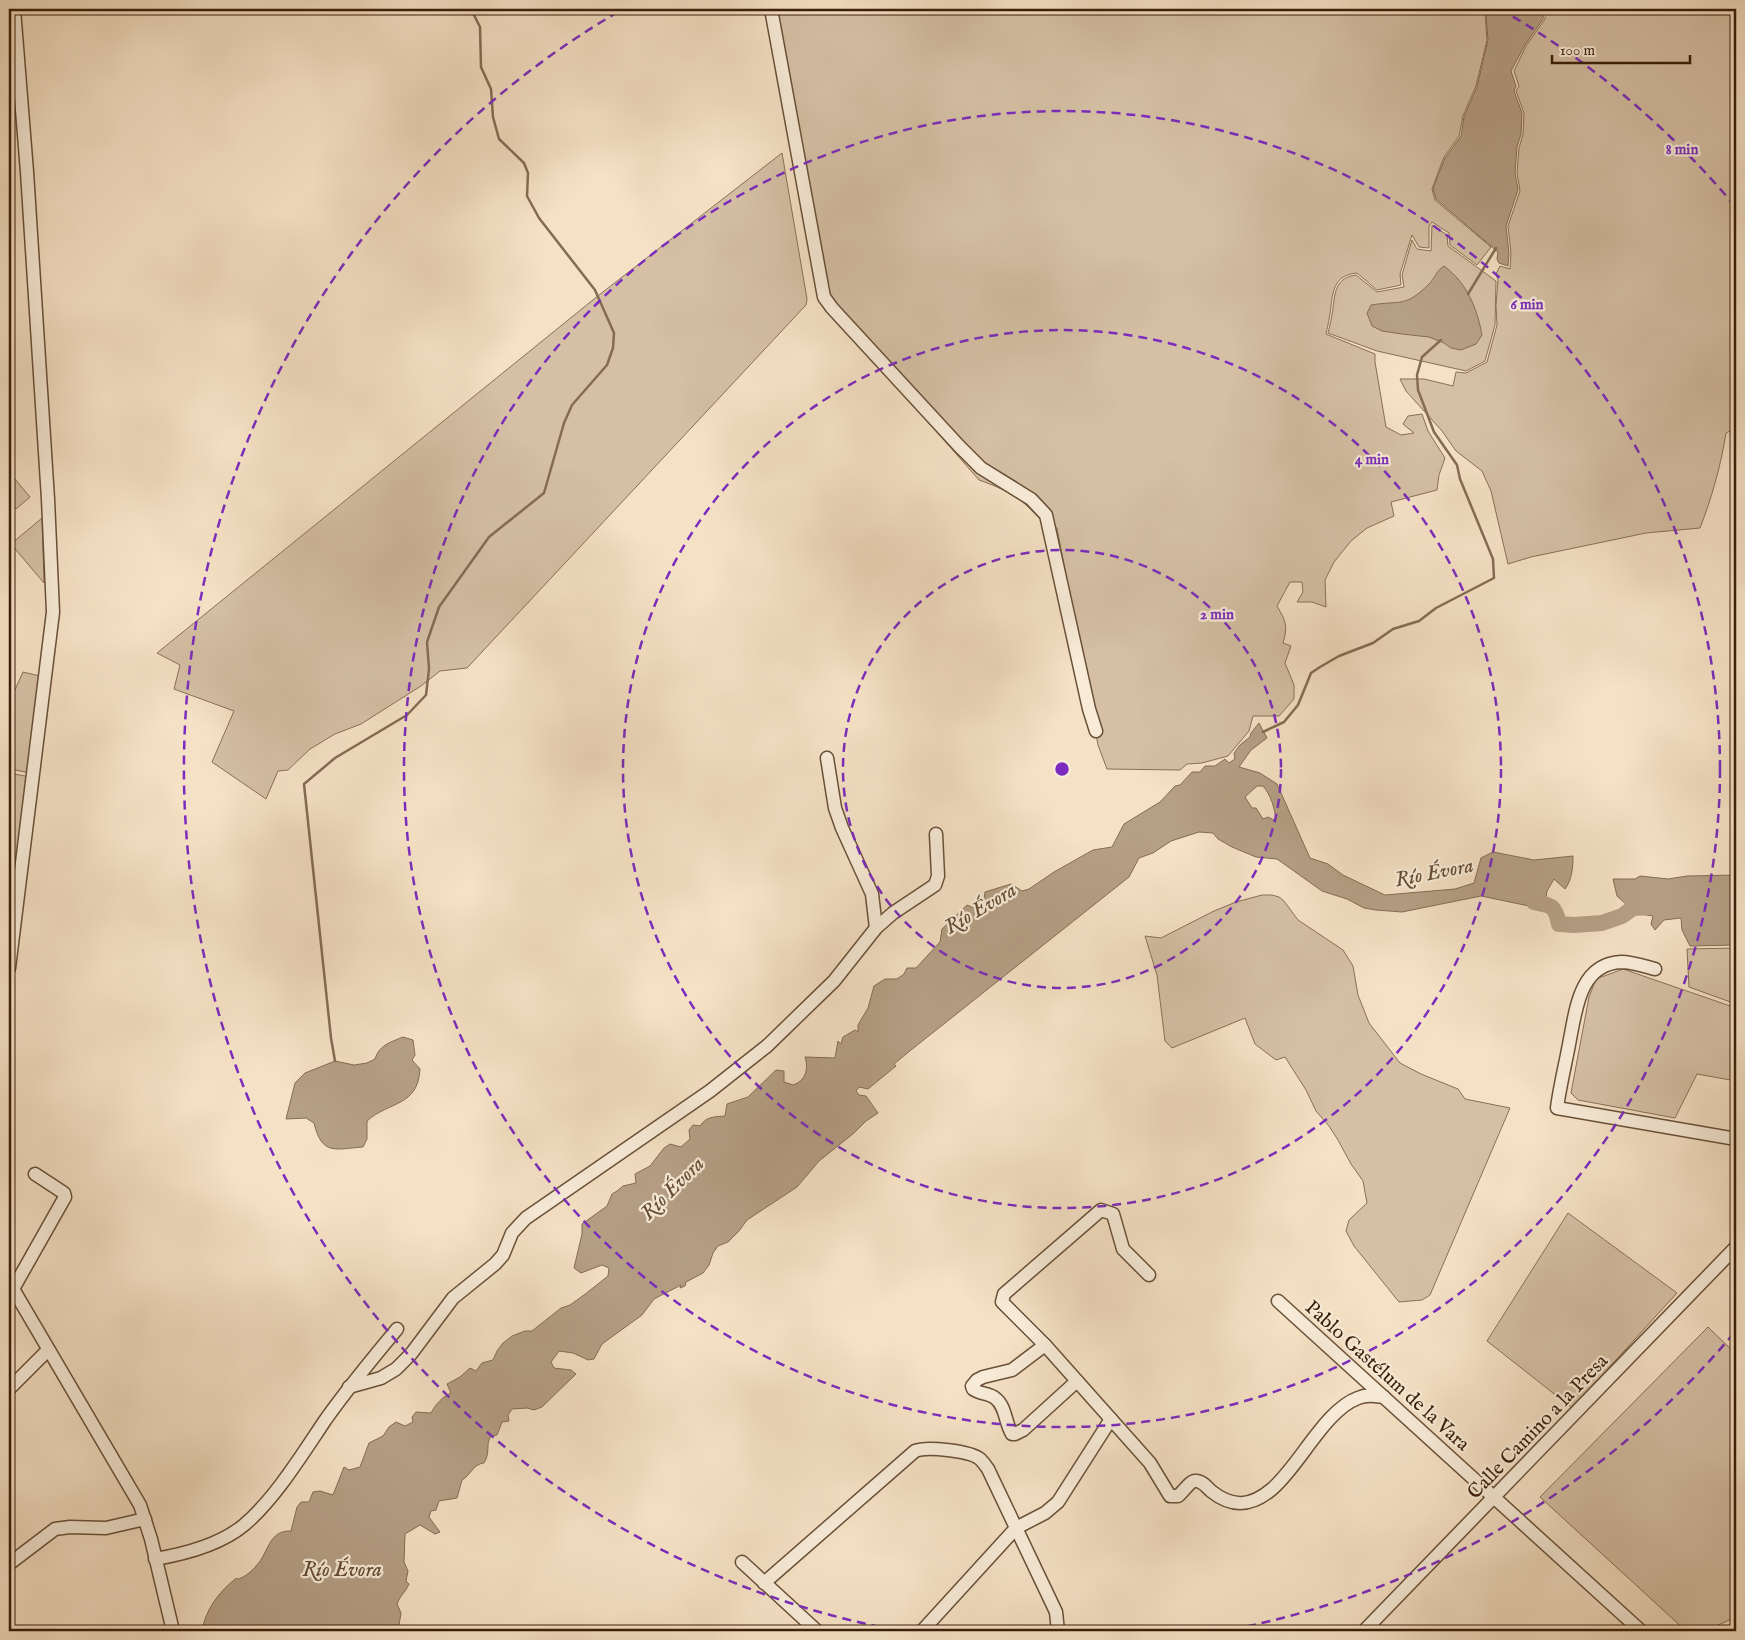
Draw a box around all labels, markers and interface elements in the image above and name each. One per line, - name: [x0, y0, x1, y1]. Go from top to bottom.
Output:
- scale bar: [1552, 32, 1690, 64]
- text: 100 m: [1560, 41, 1596, 60]
- text: 8 min: [1666, 140, 1698, 159]
- text: 6 min: [1510, 295, 1544, 314]
- text: 4 min: [1355, 450, 1389, 469]
- text: 2 min: [1200, 605, 1234, 624]
- centre of rings: [1053, 760, 1071, 778]
- water label: Río Évora: [1392, 852, 1476, 894]
- water label: Río Évora: [939, 876, 1022, 941]
- water label: Río Évora: [635, 1151, 711, 1227]
- street label: Pablo Gastélum de la Vara: [1299, 1295, 1475, 1457]
- street label: Calle Camino a la Presa: [1462, 1349, 1614, 1505]
- water label: Río Évora: [302, 1556, 382, 1584]

